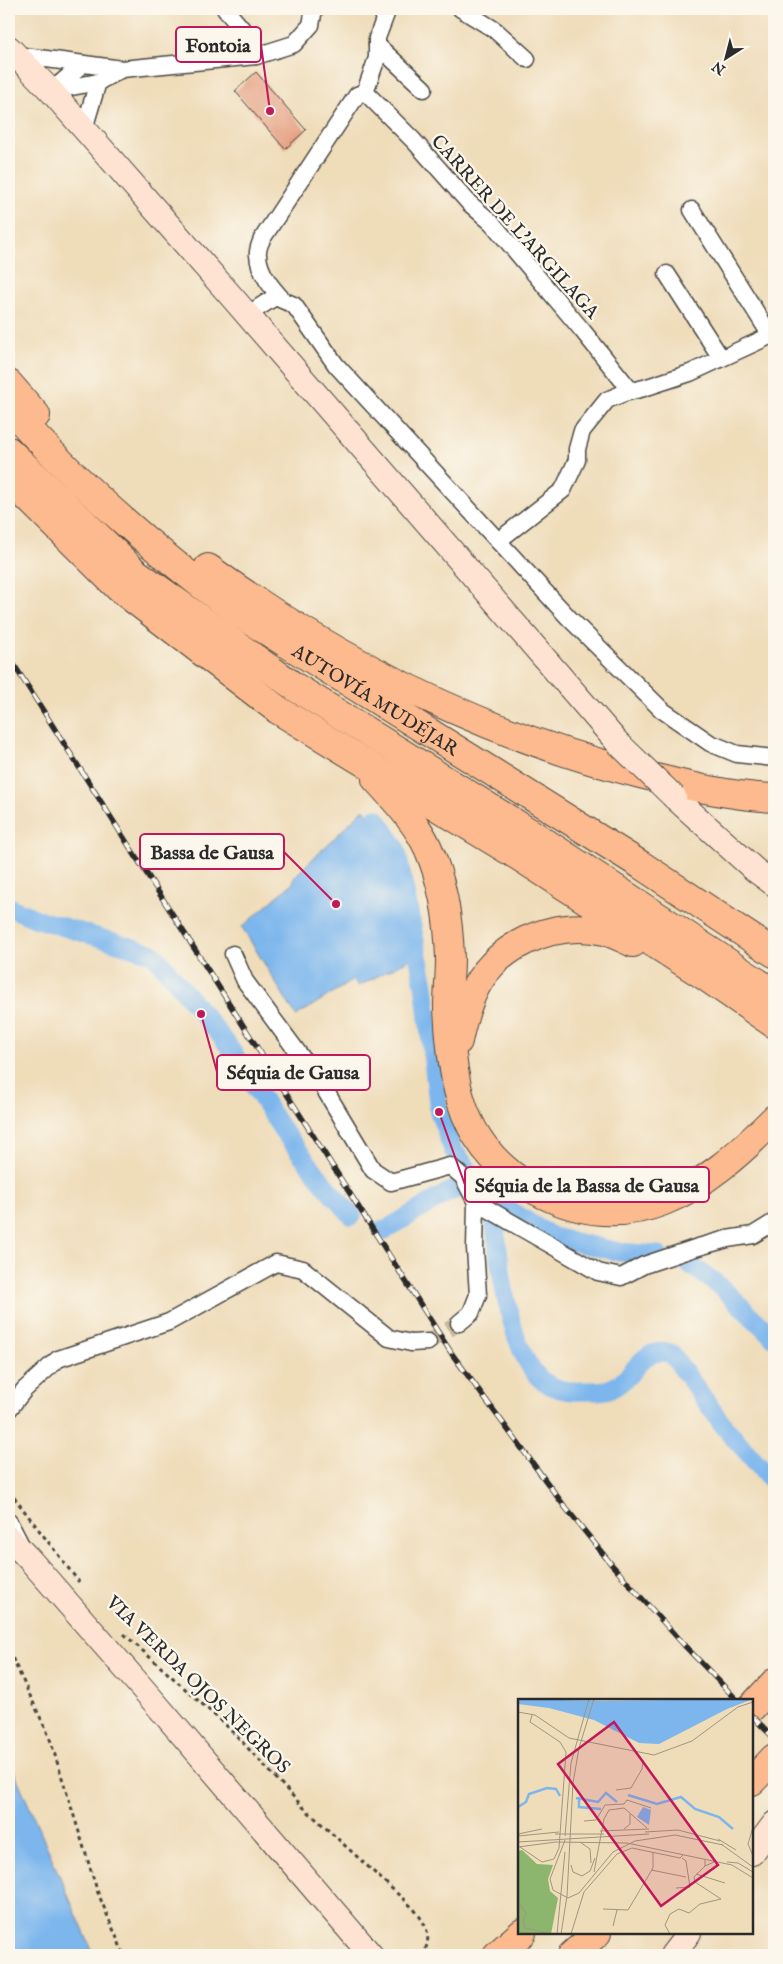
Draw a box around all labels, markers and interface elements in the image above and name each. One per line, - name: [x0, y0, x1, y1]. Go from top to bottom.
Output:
- callout: Fontoia: [176, 27, 261, 62]
- north arrow: [700, 32, 750, 82]
- text: Fontoia: [185, 34, 251, 59]
- text: N: [709, 57, 730, 79]
- street label: CARRER DE L'ARGILAGA: [425, 130, 604, 325]
- street label: AUTOVÍA MUDÉJAR: [286, 639, 463, 762]
- callout: Bassa de Gausa: [140, 834, 284, 869]
- text: Bassa de Gausa: [150, 841, 274, 866]
- callout: Séquia de Gausa: [217, 1055, 370, 1090]
- text: Séquia de Gausa: [227, 1061, 360, 1086]
- callout: Séquia de la Bassa de Gausa: [465, 1167, 709, 1202]
- text: Séquia de la Bassa de Gausa: [475, 1174, 700, 1199]
- street label: VIA VERDA OJOS NEGROS: [100, 1591, 294, 1780]
- inset map: [518, 1699, 753, 1934]

